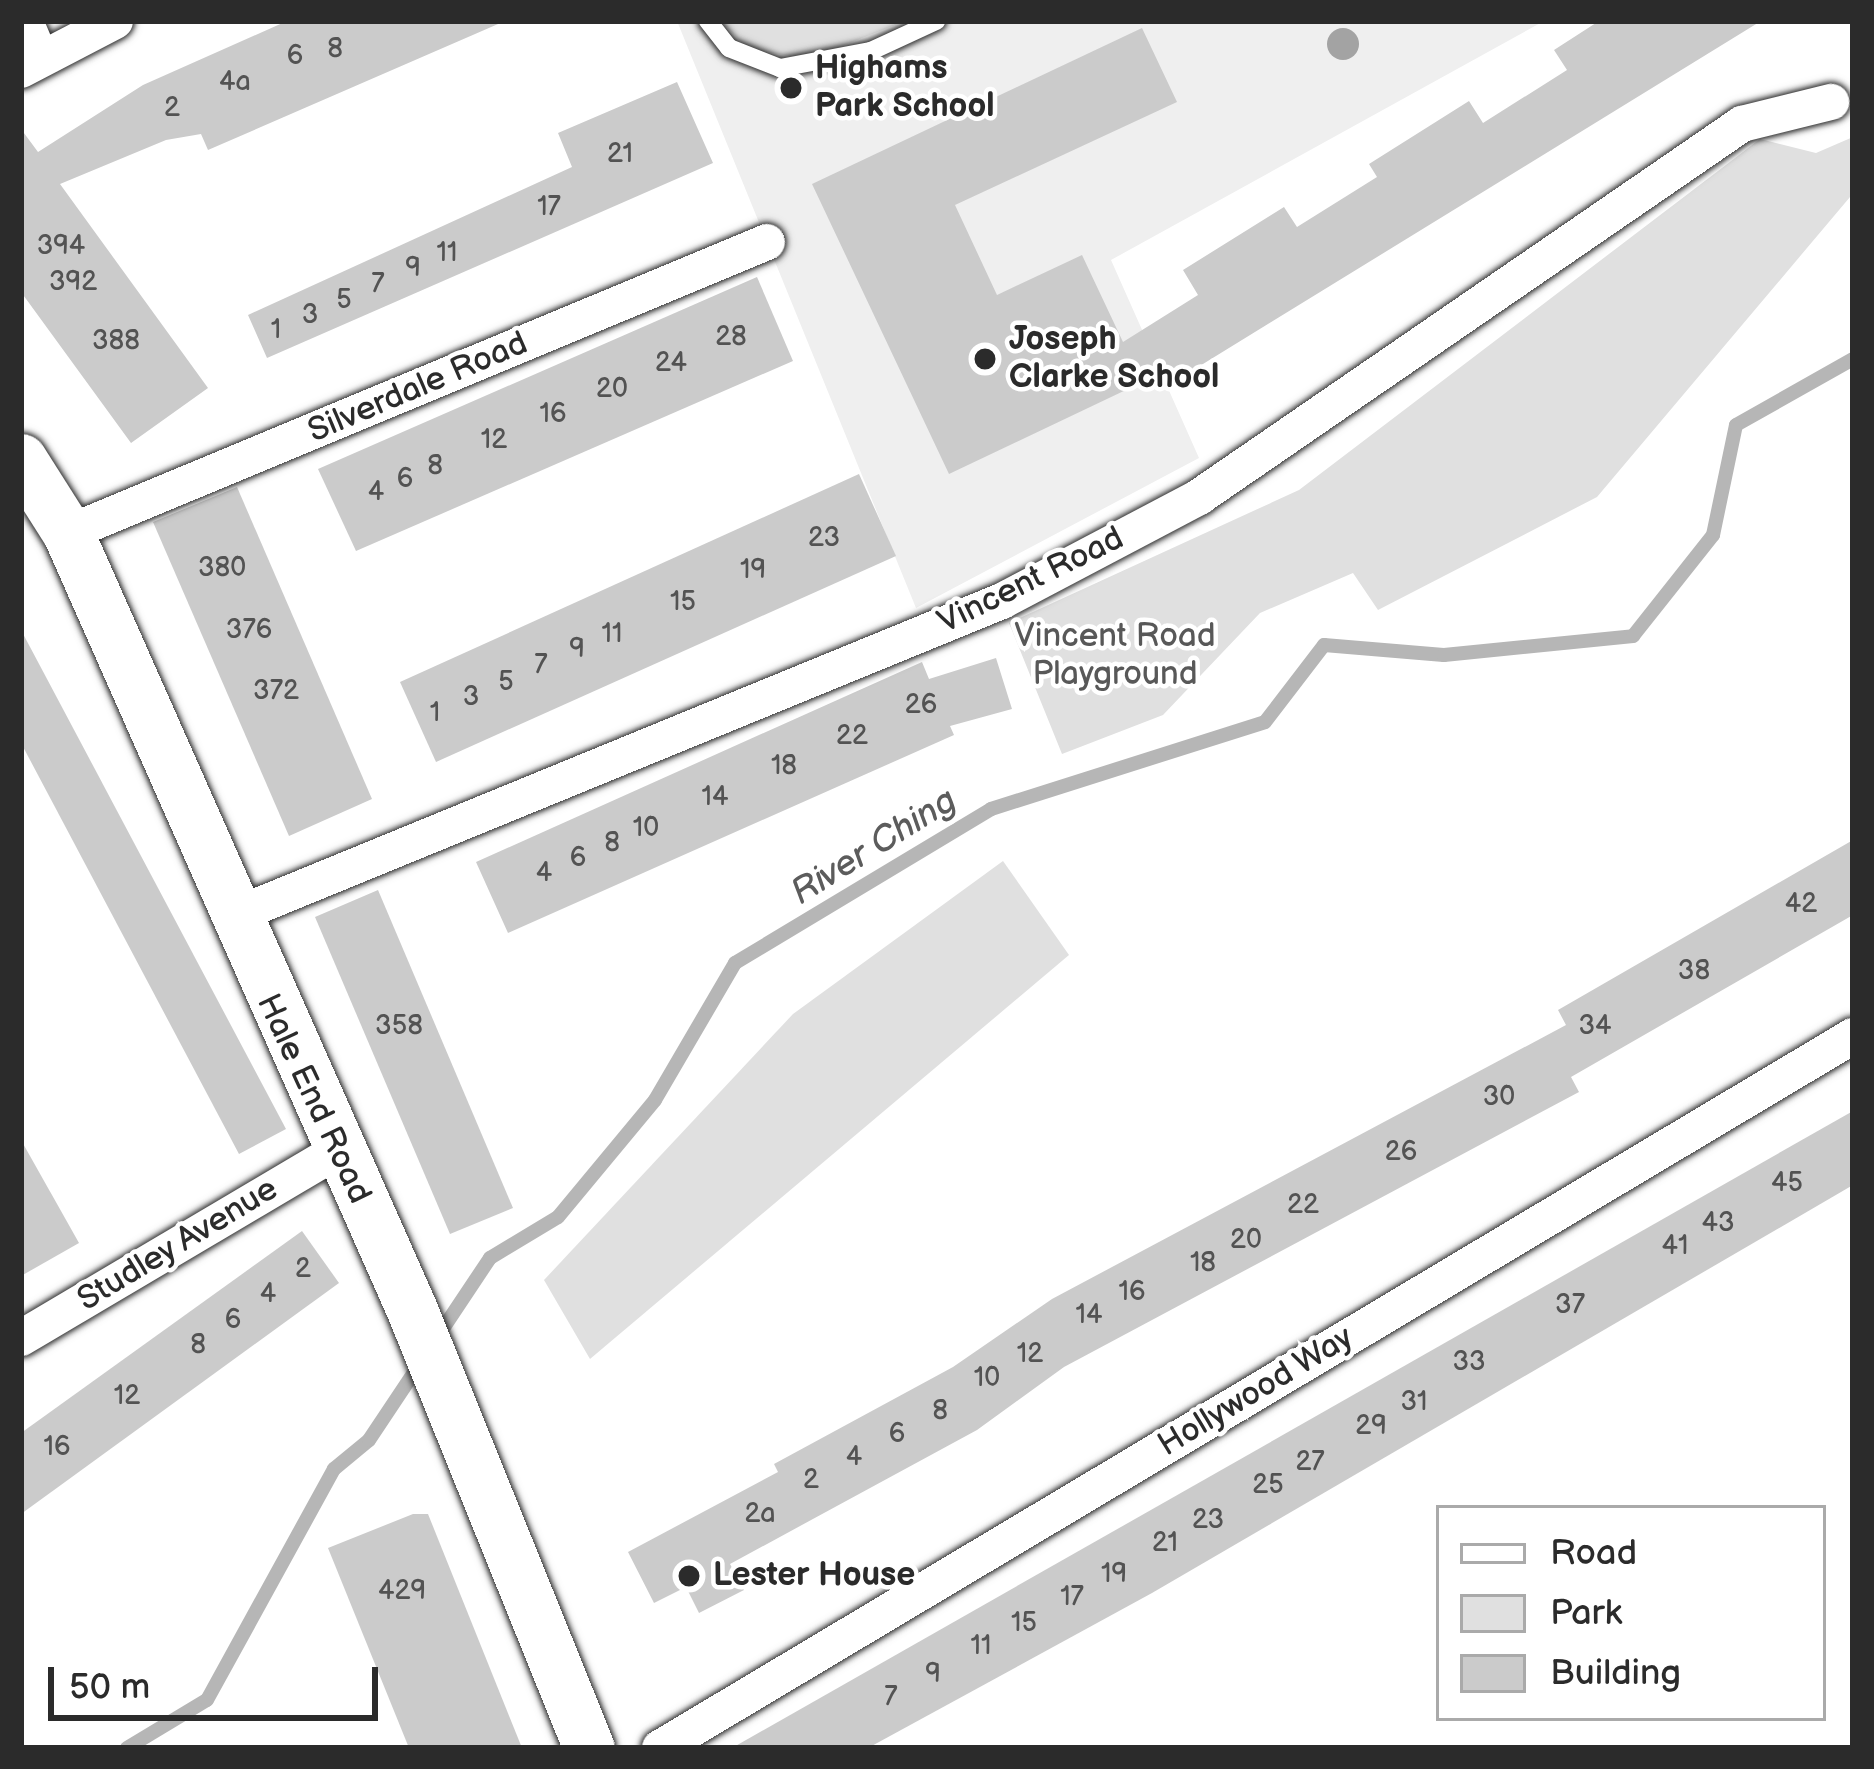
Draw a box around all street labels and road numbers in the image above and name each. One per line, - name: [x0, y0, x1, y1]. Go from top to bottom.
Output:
- street label: Silverdale Road: [302, 324, 534, 452]
- street label: Vincent Road: [932, 519, 1130, 643]
- street label: Hale End Road: [247, 988, 379, 1210]
- street label: Studley Avenue: [70, 1169, 286, 1321]
- street label: Hollywood Way: [1151, 1318, 1361, 1466]

